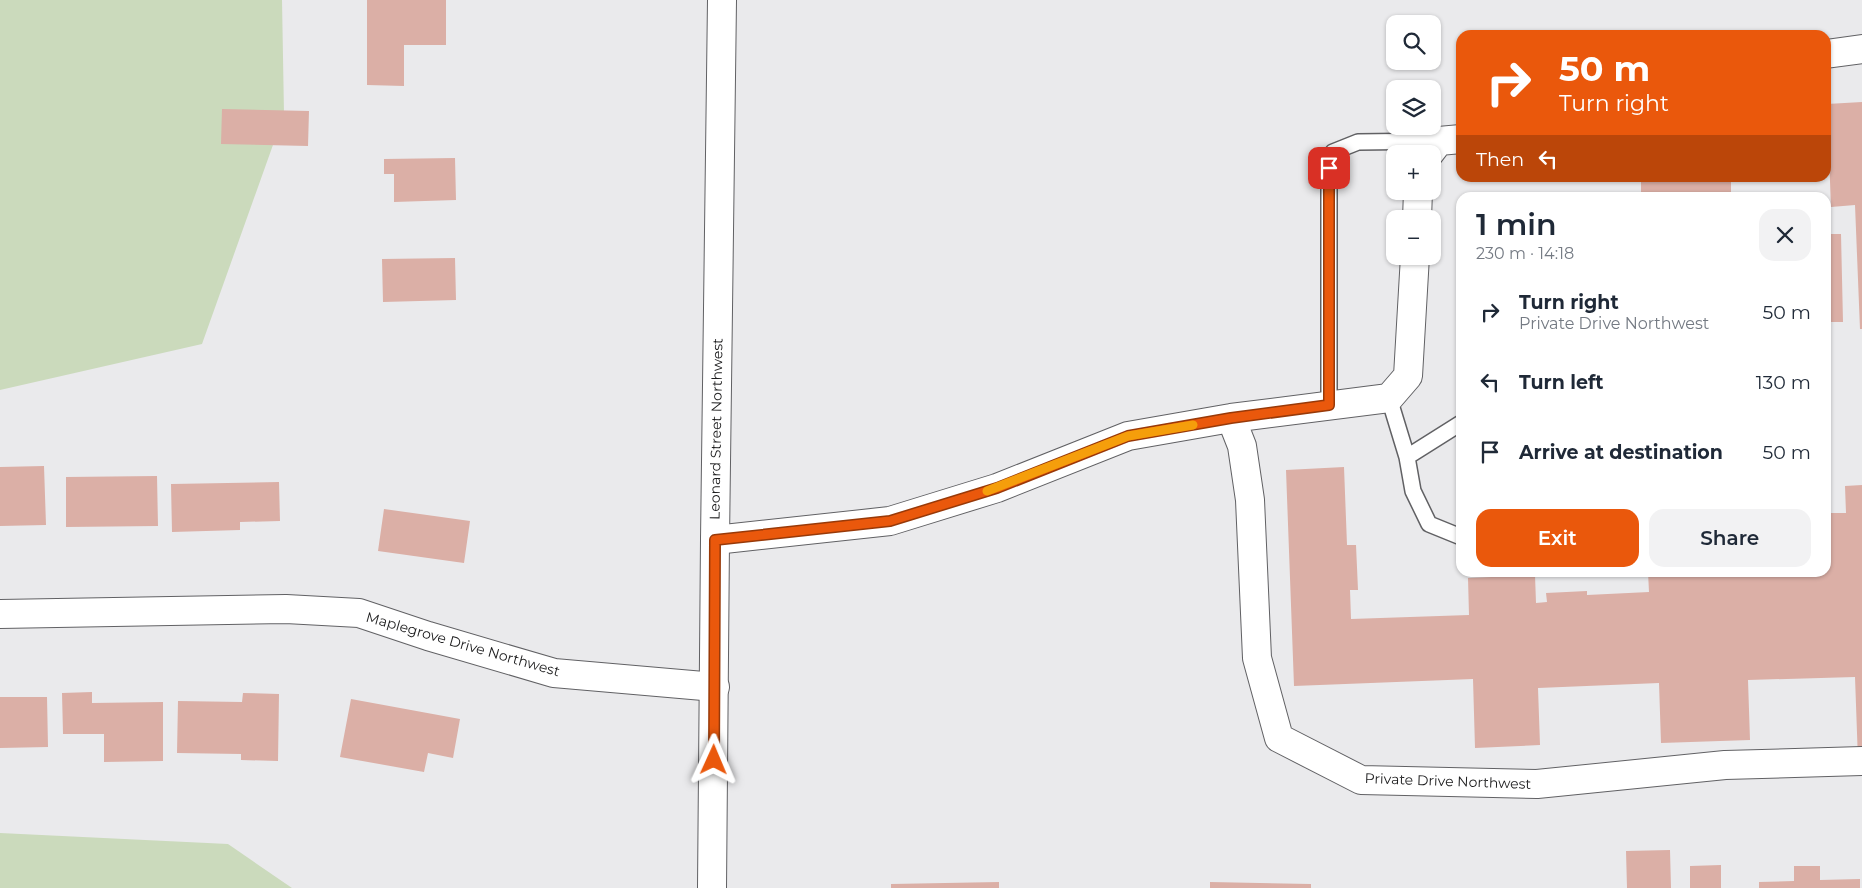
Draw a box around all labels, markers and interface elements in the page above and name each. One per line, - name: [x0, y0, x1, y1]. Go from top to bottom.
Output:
- map controls: [1386, 15, 1441, 265]
- button: search: [1386, 15, 1441, 70]
- text: 50 m: [1559, 47, 1650, 90]
- icon: right: [1476, 50, 1541, 115]
- button: layers: [1386, 80, 1441, 135]
- text: Turn right: [1559, 90, 1669, 117]
- button: +: [1386, 145, 1441, 200]
- icon: left: [1534, 145, 1562, 173]
- pin: [1308, 147, 1350, 189]
- text: Then: [1476, 148, 1524, 171]
- icon: arrive: [1315, 154, 1343, 182]
- text: 1 min: [1476, 206, 1557, 243]
- button: close: [1759, 209, 1811, 261]
- button: −: [1386, 210, 1441, 265]
- text: 230 m · 14:18: [1476, 244, 1574, 263]
- text: Turn right: [1519, 291, 1619, 314]
- icon: right: [1476, 298, 1504, 326]
- text: 50 m: [1763, 301, 1811, 324]
- text: Private Drive Northwest: [1519, 314, 1709, 333]
- street label: Leonard Street Northwest: [705, 338, 727, 520]
- icon: left: [1476, 368, 1504, 396]
- text: Turn left: [1519, 371, 1604, 394]
- text: 130 m: [1756, 371, 1811, 394]
- icon: arrive: [1476, 438, 1504, 466]
- text: Arrive at destination: [1519, 441, 1723, 464]
- text: 50 m: [1763, 441, 1811, 464]
- button: Exit: [1476, 509, 1639, 567]
- button: Share: [1649, 509, 1811, 567]
- street label: Maplegrove Drive Northwest: [364, 608, 562, 680]
- position arrow: [687, 733, 739, 785]
- street label: Private Drive Northwest: [1364, 769, 1532, 793]

